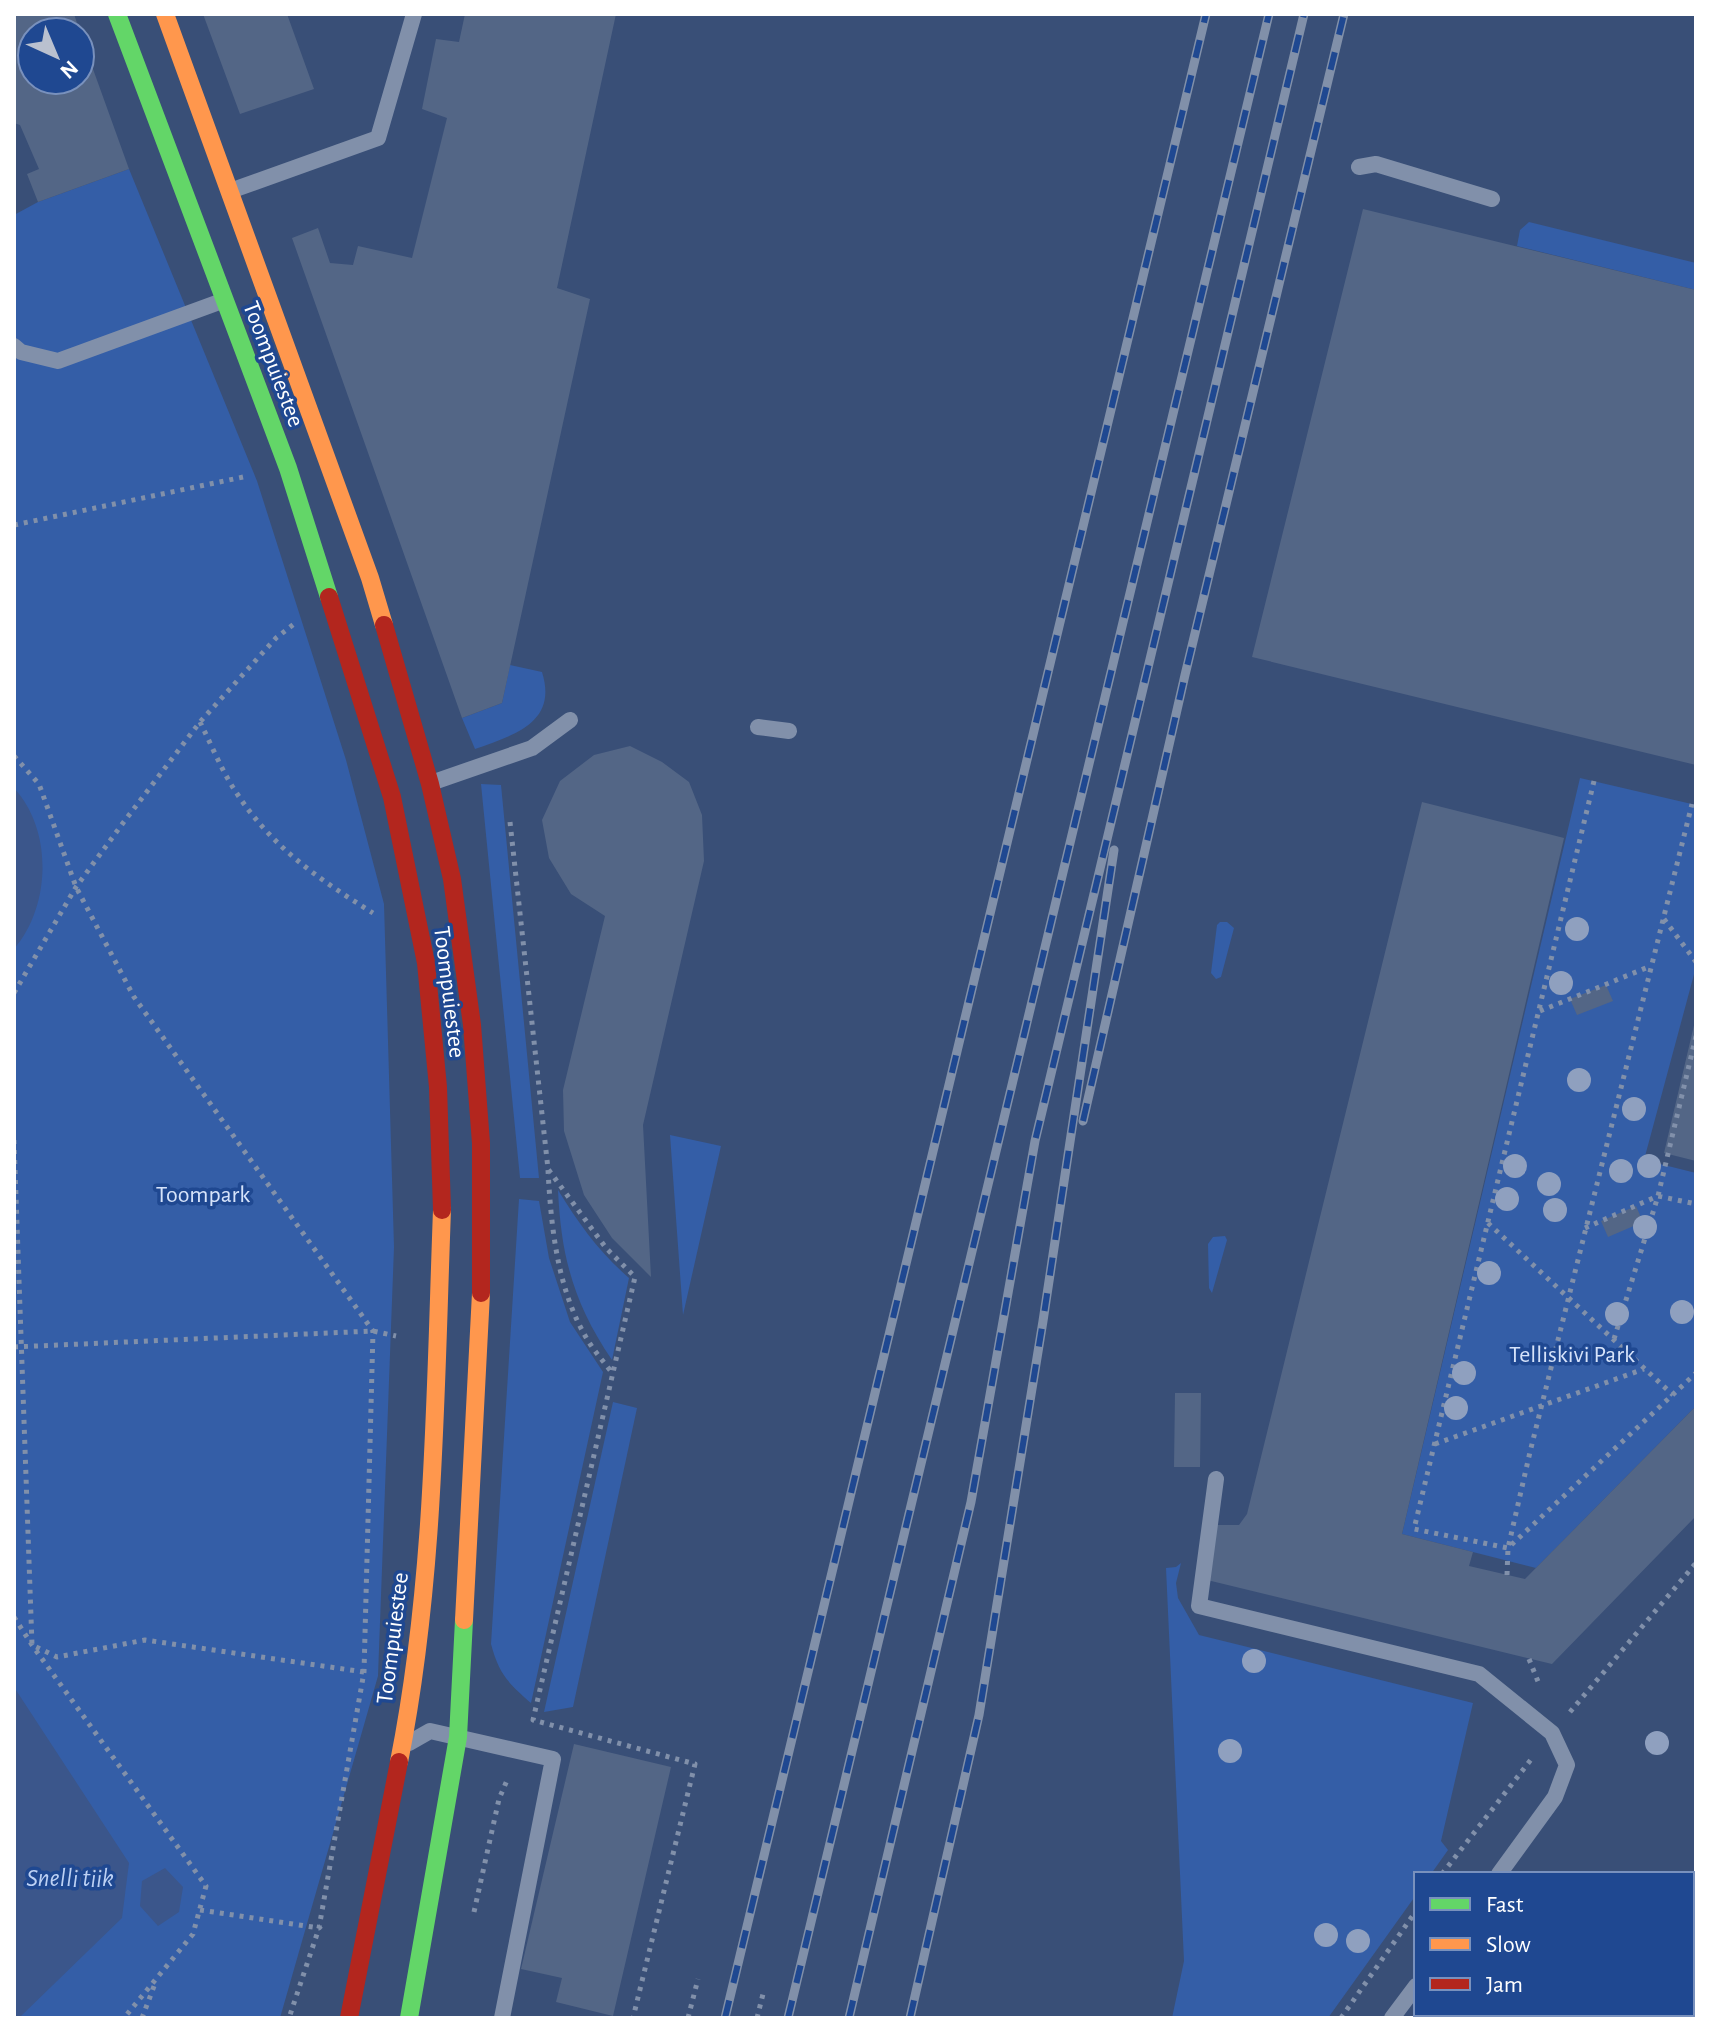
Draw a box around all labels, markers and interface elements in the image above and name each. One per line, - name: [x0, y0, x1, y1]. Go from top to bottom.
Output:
- north arrow: [16, 16, 96, 96]
- text: N: [56, 56, 82, 83]
- street label: Toompuiestee: [238, 298, 308, 430]
- street label: Toompuiestee: [429, 925, 469, 1059]
- park label: Toompark: [156, 1183, 250, 1207]
- park label: Telliskivi Park: [1509, 1343, 1635, 1367]
- street label: Toompuiestee: [373, 1571, 413, 1705]
- water label: Snelli tiik: [26, 1865, 114, 1891]
- legend: [1414, 1872, 1694, 2016]
- text: Fast: [1486, 1893, 1524, 1917]
- text: Slow: [1486, 1933, 1531, 1957]
- text: Jam: [1486, 1973, 1523, 1997]

